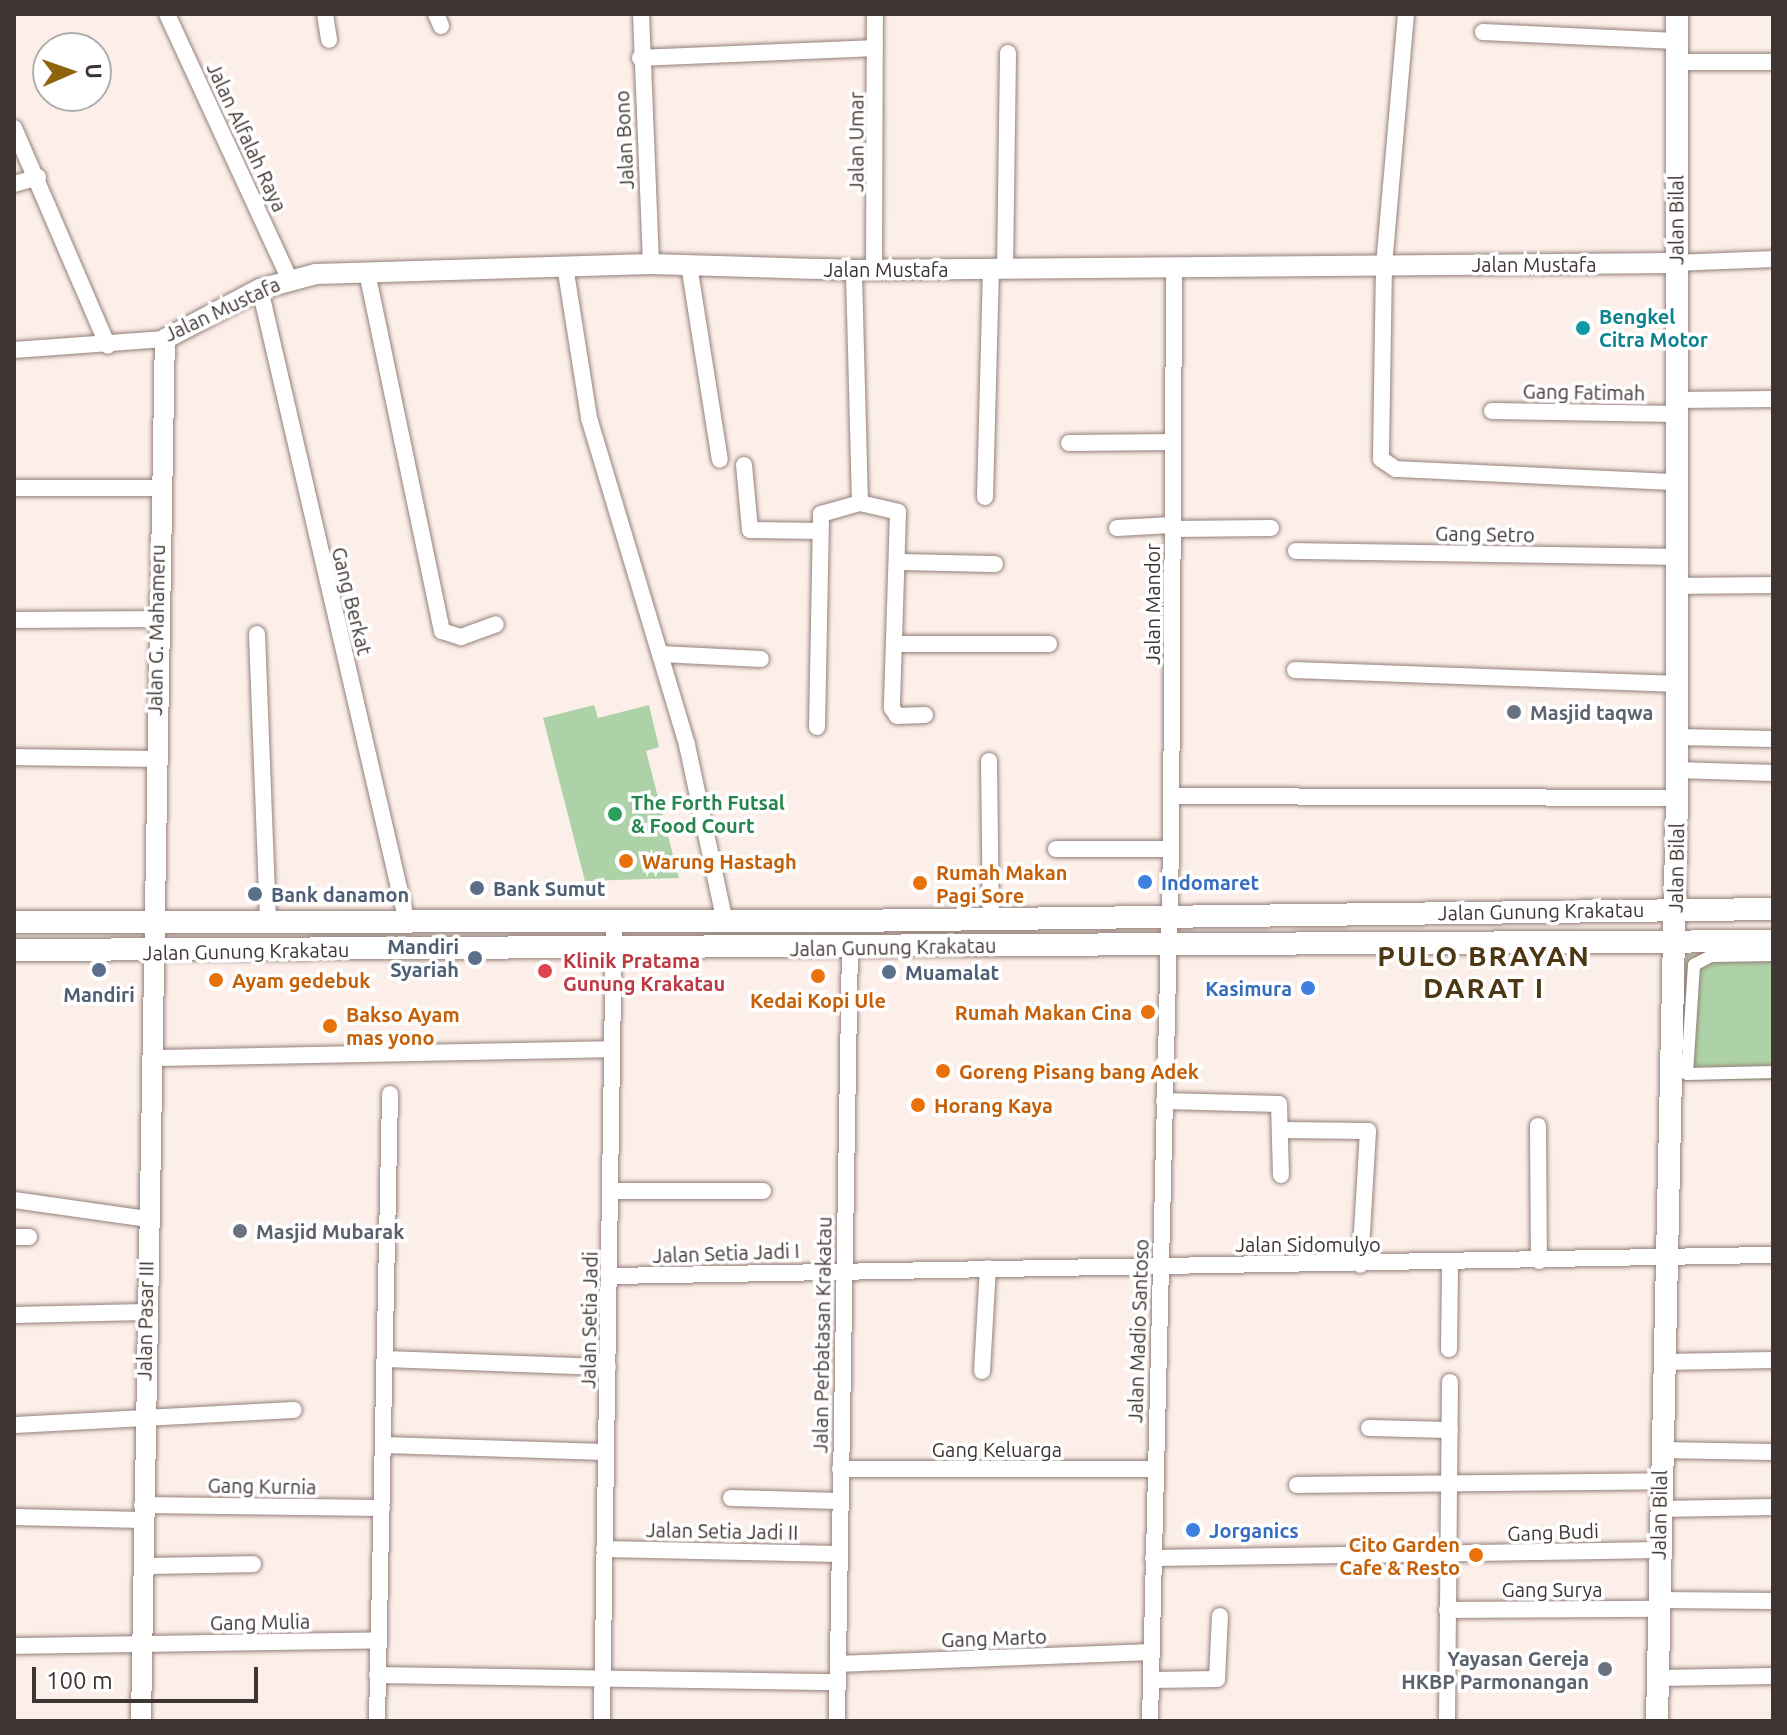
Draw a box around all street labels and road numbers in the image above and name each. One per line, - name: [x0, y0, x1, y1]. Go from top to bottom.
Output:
- street label: Jalan Alfalah Raya: [202, 59, 292, 215]
- street label: Jalan Bono: [609, 90, 639, 190]
- street label: Jalan Umar: [844, 92, 868, 192]
- street label: Jalan Bilal: [1664, 175, 1688, 265]
- street label: Jalan Mustafa: [1471, 252, 1597, 276]
- street label: Jalan Mustafa: [823, 257, 949, 281]
- street label: Jalan Mustafa: [160, 272, 284, 346]
- street label: Gang Fatimah: [1522, 379, 1646, 405]
- street label: Gang Setro: [1435, 521, 1535, 547]
- street label: Jalan Mandor: [1140, 543, 1164, 665]
- street label: Jalan G. Mahameru: [143, 544, 169, 716]
- street label: Gang Berkat: [327, 544, 377, 658]
- street label: Jalan Bilal: [1663, 823, 1689, 913]
- street label: Jalan Gunung Krakatau: [1438, 897, 1644, 925]
- street label: Jalan Gunung Krakatau: [790, 933, 996, 961]
- street label: Jalan Gunung Krakatau: [143, 937, 349, 965]
- street label: Jalan Perbatasan Krakatau: [808, 1216, 836, 1454]
- street label: Jalan Sidomulyo: [1235, 1232, 1381, 1256]
- street label: Jalan Setia Jadi I: [652, 1238, 800, 1268]
- street label: Jalan Madio Santoso: [1123, 1238, 1153, 1424]
- street label: Jalan Setia Jadi: [576, 1251, 602, 1389]
- street label: Jalan Pasar III: [132, 1261, 158, 1381]
- street label: Gang Keluarga: [932, 1437, 1062, 1461]
- street label: Jalan Bilal: [1646, 1470, 1672, 1560]
- street label: Gang Kurnia: [207, 1473, 317, 1499]
- street label: Jalan Setia Jadi II: [646, 1518, 798, 1544]
- street label: Gang Budi: [1507, 1518, 1599, 1546]
- street label: Gang Surya: [1502, 1577, 1602, 1601]
- street label: Gang Mulia: [210, 1609, 310, 1635]
- street label: Gang Marto: [941, 1624, 1047, 1652]

